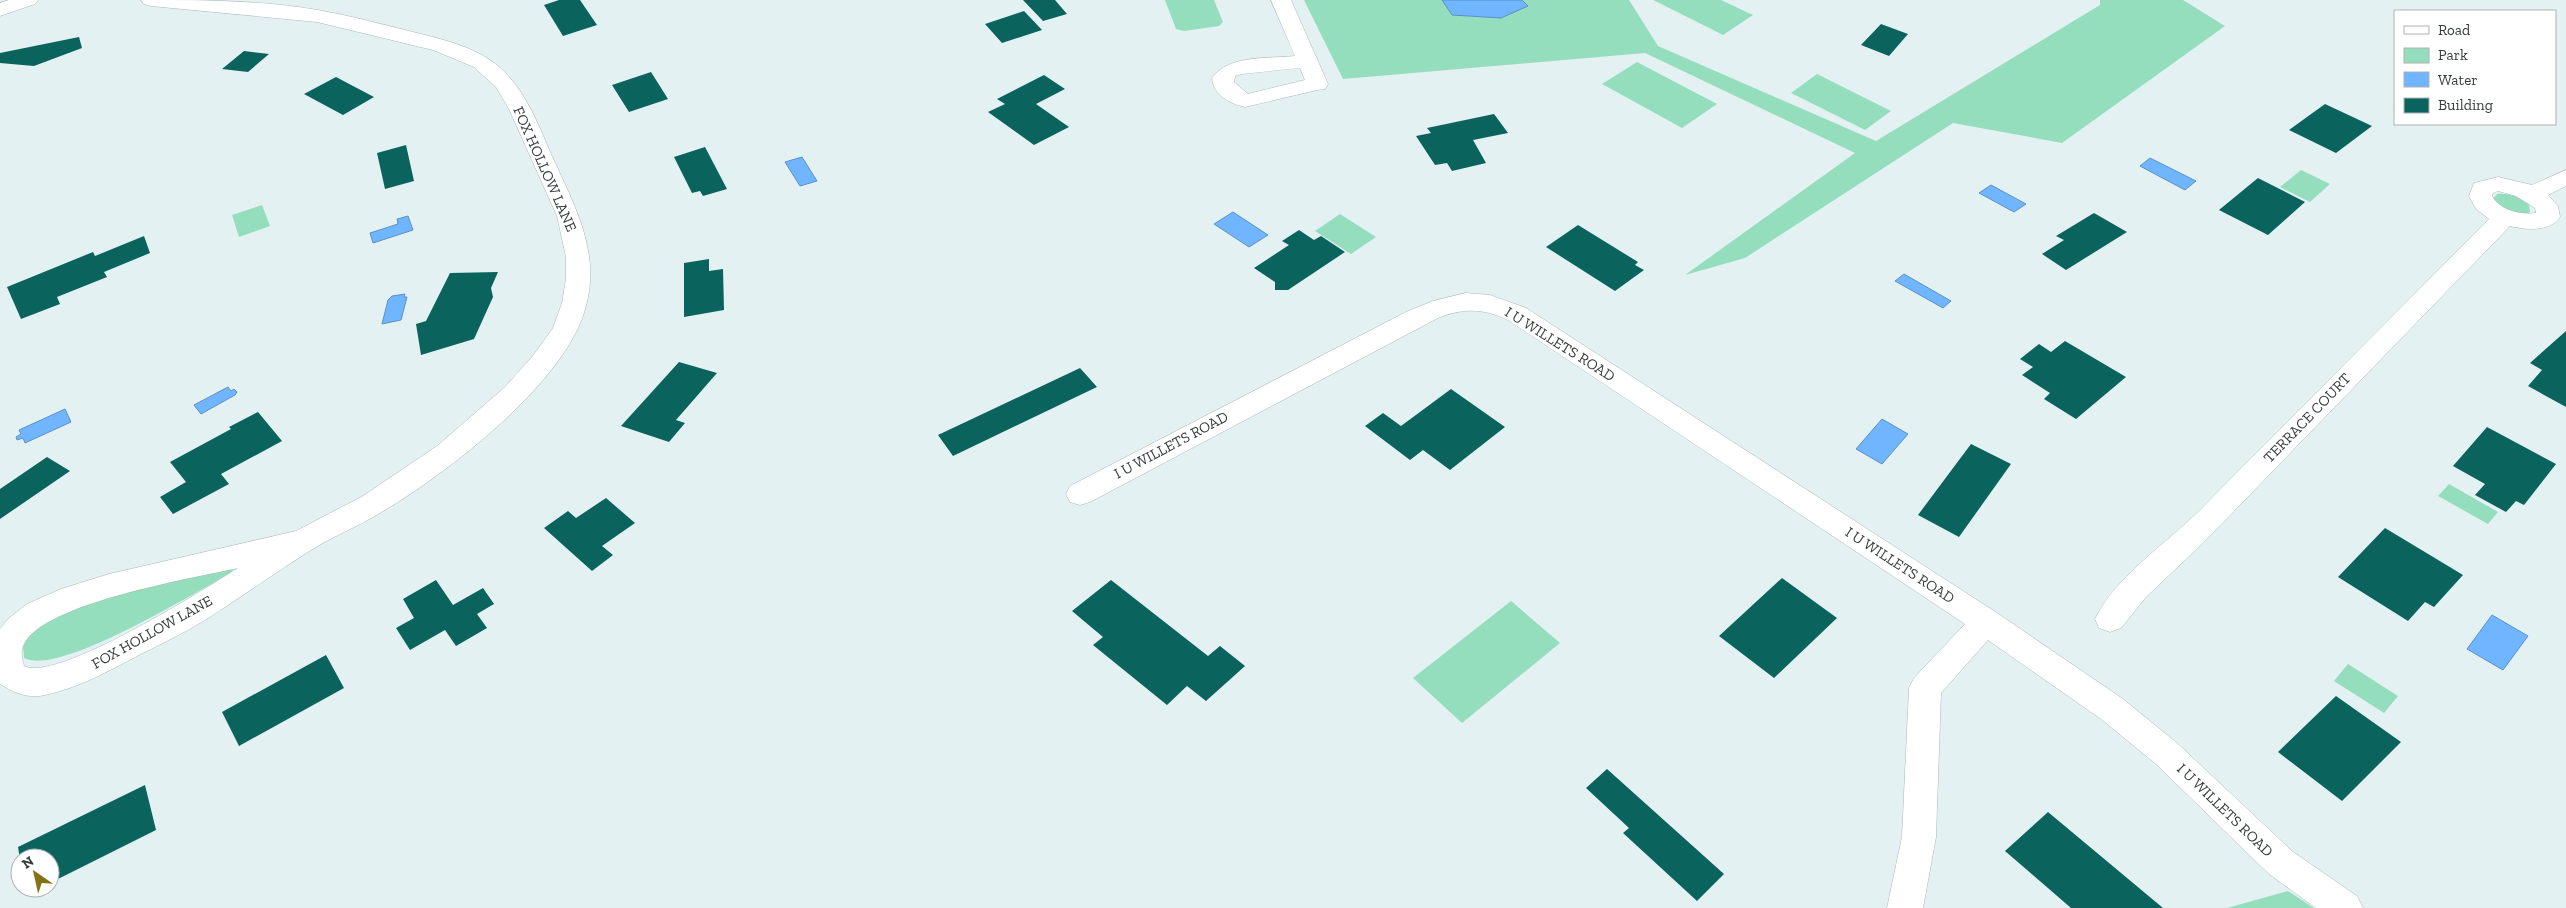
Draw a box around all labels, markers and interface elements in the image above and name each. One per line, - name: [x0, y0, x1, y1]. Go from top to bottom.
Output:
- legend: [2394, 10, 2556, 125]
- text: Road: [2438, 21, 2471, 39]
- text: Park: [2438, 46, 2468, 64]
- text: Water: [2438, 71, 2478, 89]
- text: Building: [2438, 96, 2493, 114]
- street label: FOX HOLLOW LANE: [509, 104, 581, 235]
- street label: I U WILLETS ROAD: [1502, 303, 1618, 385]
- street label: TERRACE COURT: [2260, 369, 2354, 467]
- street label: I U WILLETS ROAD: [1111, 407, 1231, 483]
- street label: I U WILLETS ROAD: [1842, 523, 1958, 607]
- street label: FOX HOLLOW LANE: [89, 591, 216, 673]
- street label: I U WILLETS ROAD: [2173, 760, 2277, 860]
- north arrow: [10, 848, 60, 898]
- text: N: [19, 852, 37, 873]

